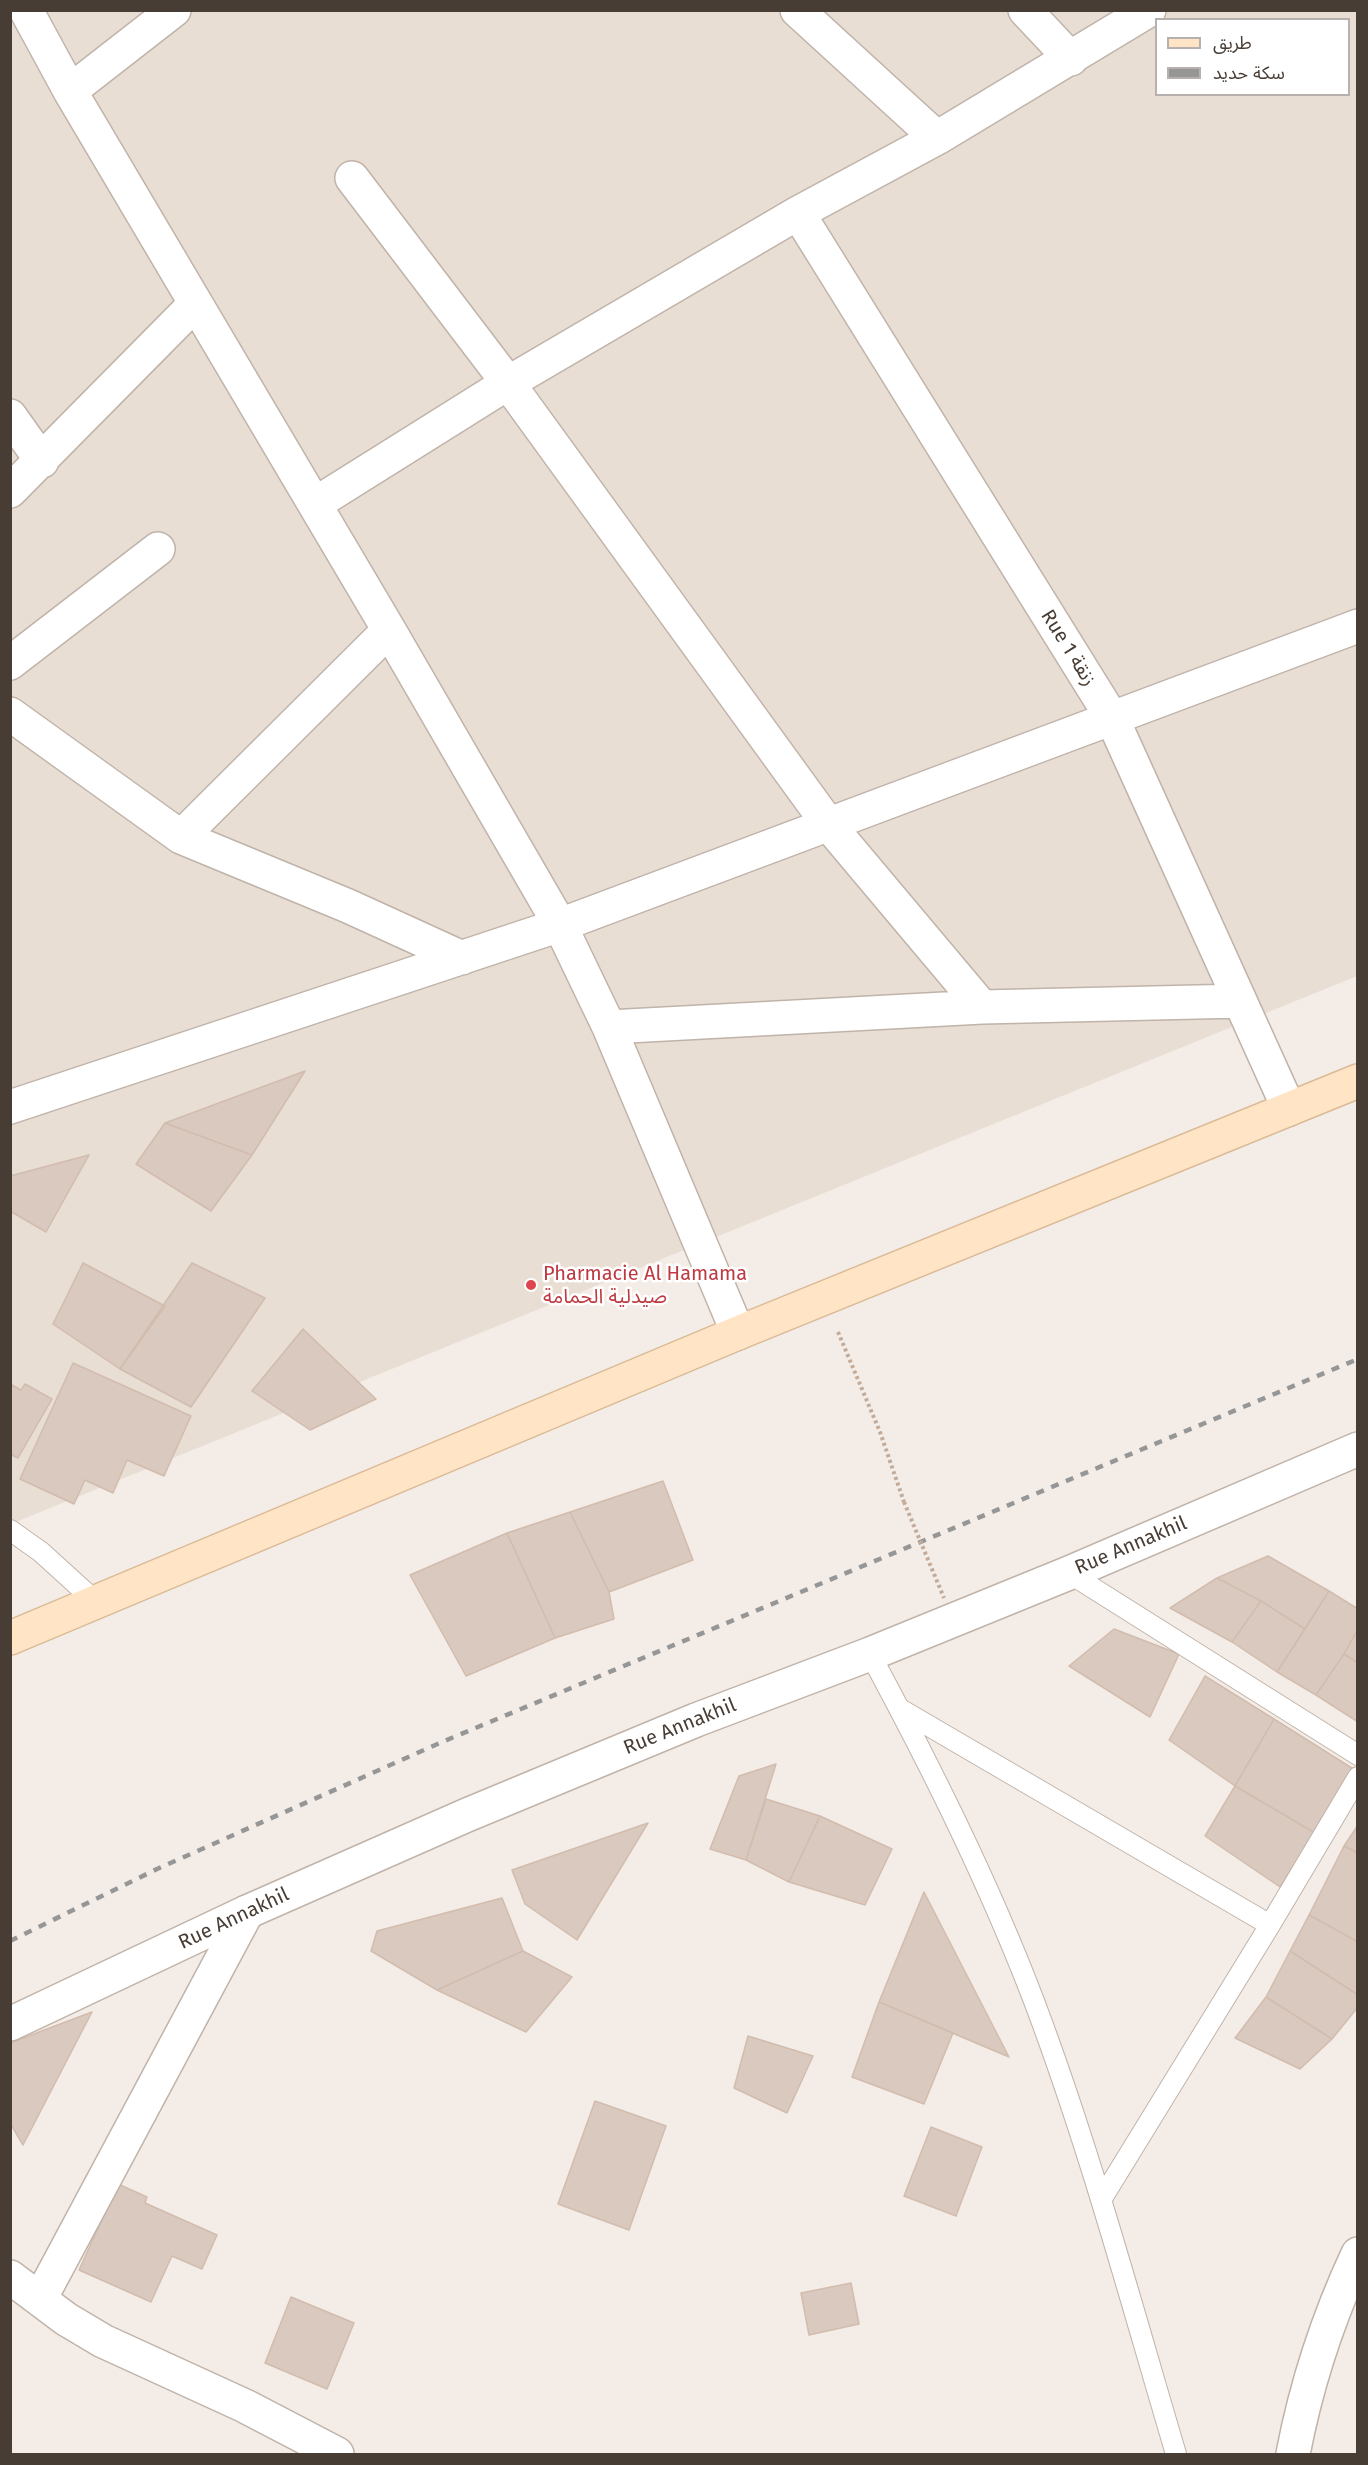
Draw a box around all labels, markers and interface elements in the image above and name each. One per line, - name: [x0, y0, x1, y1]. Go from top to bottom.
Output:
- legend: [1155, 18, 1350, 96]
- text: طريق: [1213, 32, 1252, 54]
- text: سكة حديد: [1213, 62, 1285, 84]
- street label: Rue 1 زنقة: [1035, 605, 1101, 691]
- place label: Pharmacie Al Hamama صيدلية الحمامة: [543, 1262, 747, 1309]
- marker: Pharmacie Al Hamama صيدلية الحمامة: [524, 1278, 538, 1292]
- street label: Rue Annakhil: [1071, 1512, 1191, 1580]
- street label: Rue Annakhil: [620, 1694, 740, 1760]
- street label: Rue Annakhil: [175, 1883, 293, 1955]

